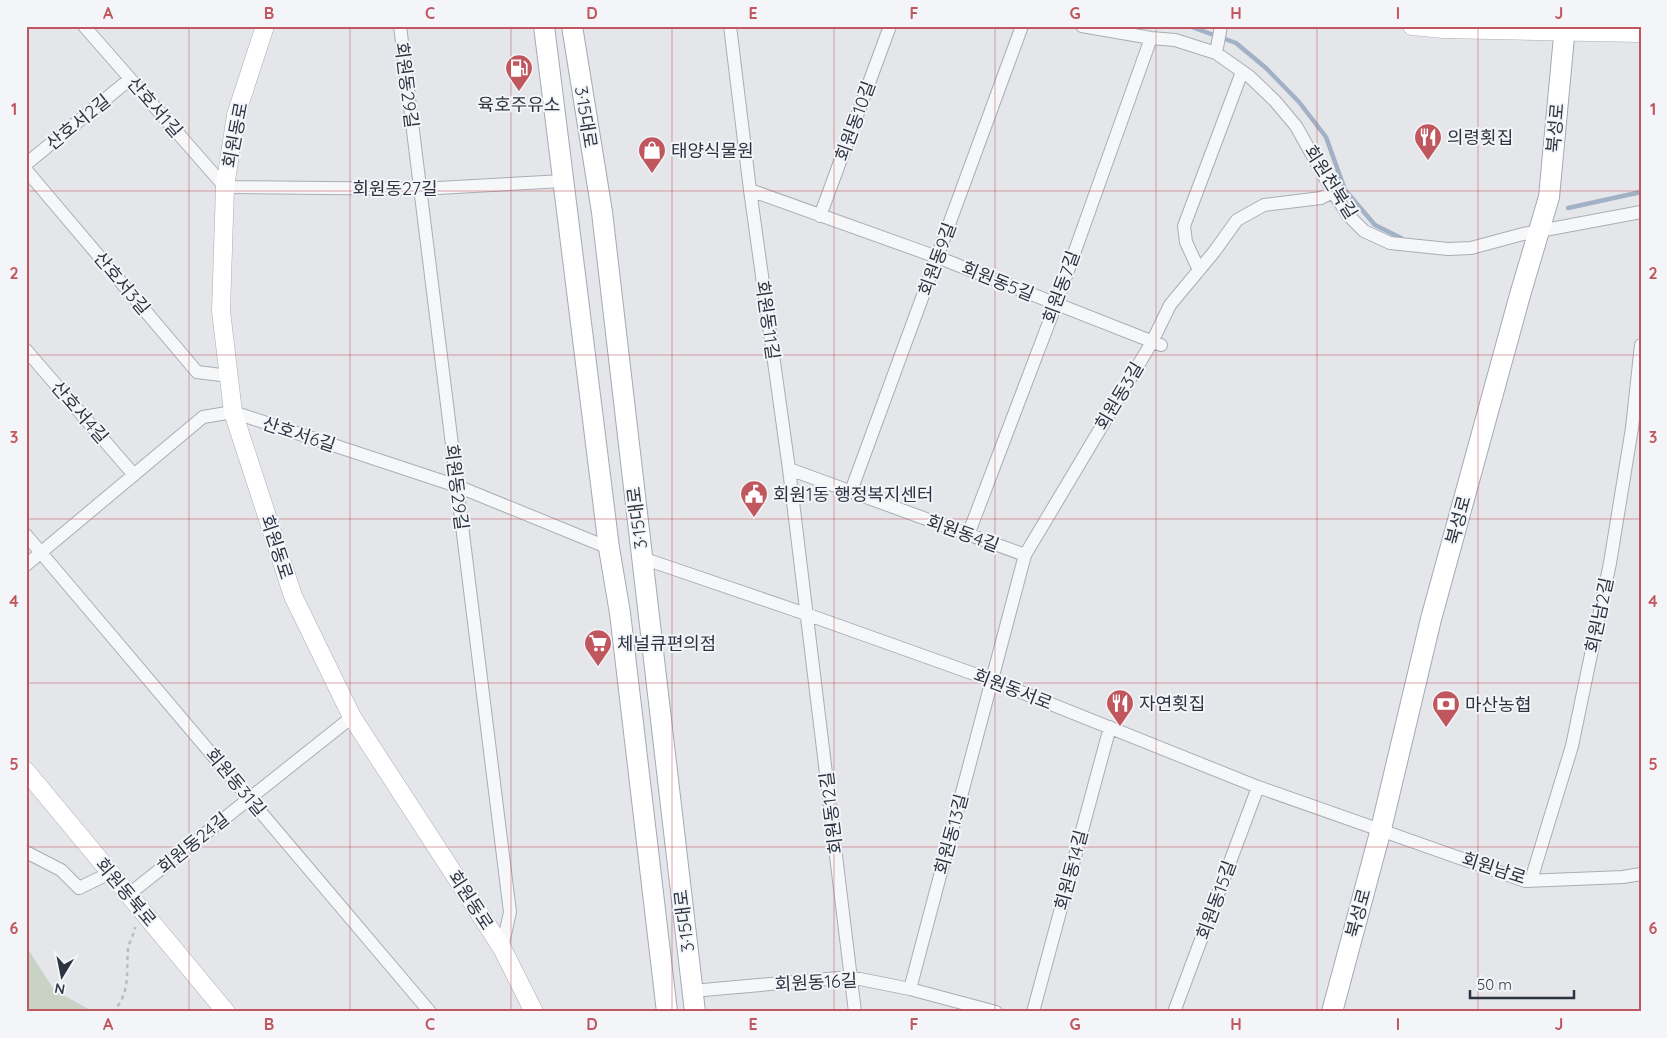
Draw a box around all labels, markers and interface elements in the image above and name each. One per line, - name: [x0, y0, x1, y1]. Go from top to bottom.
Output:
- text: A: [103, 3, 114, 23]
- text: B: [264, 3, 274, 23]
- text: C: [425, 3, 435, 23]
- text: D: [586, 3, 598, 23]
- text: E: [748, 3, 758, 23]
- text: F: [910, 3, 919, 23]
- text: G: [1069, 3, 1081, 23]
- text: H: [1230, 3, 1242, 23]
- text: I: [1396, 3, 1400, 23]
- text: J: [1555, 3, 1563, 23]
- street label: 회원동29길: [390, 41, 424, 129]
- fuel station icon: 육호주유소: [504, 53, 534, 92]
- street label: 산호서1길: [122, 72, 188, 142]
- street label: 회원동10길: [830, 78, 880, 164]
- street label: 3·15대로: [570, 84, 602, 150]
- street label: 산호서2길: [41, 89, 115, 155]
- place label: 육호주유소: [478, 93, 560, 116]
- text: 1: [11, 99, 17, 119]
- text: 1: [1650, 99, 1656, 119]
- street label: 회원동로: [217, 100, 253, 170]
- street label: 북성로: [1541, 102, 1569, 154]
- restaurant icon: 의령횟집: [1413, 122, 1443, 161]
- place label: 의령횟집: [1447, 126, 1513, 149]
- shop icon: 태양식물원: [637, 135, 667, 174]
- place label: 태양식물원: [671, 139, 754, 162]
- street label: 회원천북길: [1299, 141, 1363, 223]
- street label: 회원동27길: [352, 177, 438, 200]
- street label: 회원동9길: [913, 219, 961, 299]
- street label: 산호서3길: [89, 247, 155, 319]
- street label: 회원동7길: [1037, 248, 1085, 326]
- street label: 회원동5길: [958, 256, 1038, 306]
- text: 2: [9, 263, 19, 283]
- text: 2: [1648, 263, 1658, 283]
- street label: 회원동11길: [751, 279, 785, 361]
- street label: 회원동3길: [1090, 358, 1148, 434]
- street label: 산호서4길: [46, 376, 114, 448]
- street label: 산호서6길: [259, 411, 339, 457]
- text: 3: [10, 427, 18, 447]
- text: 3: [1649, 427, 1657, 447]
- street label: 회원동29길: [440, 443, 474, 531]
- public building icon: 회원1동 행정복지센터: [739, 479, 769, 518]
- place label: 회원1동 행정복지센터: [773, 483, 934, 506]
- street label: 3·15대로: [622, 486, 652, 550]
- street label: 북성로: [1440, 493, 1476, 547]
- street label: 회원동4길: [923, 509, 1003, 557]
- street label: 회원동로: [256, 512, 298, 582]
- street label: 회원남2길: [1580, 575, 1618, 655]
- text: 4: [9, 591, 19, 611]
- text: 4: [1648, 591, 1658, 611]
- supermarket icon: 체널큐편의점: [583, 628, 613, 667]
- place label: 체널큐편의점: [617, 632, 716, 655]
- street label: 회원동서로: [970, 663, 1056, 715]
- restaurant icon: 자연횟집: [1105, 688, 1135, 727]
- bank icon: 마산농협: [1431, 689, 1461, 728]
- place label: 자연횟집: [1139, 692, 1205, 715]
- place label: 마산농협: [1465, 693, 1531, 716]
- street label: 회원동31길: [201, 743, 271, 821]
- text: 5: [9, 754, 19, 774]
- text: 5: [1648, 754, 1658, 774]
- street label: 회원동12길: [815, 770, 847, 856]
- street label: 회원동13길: [929, 791, 973, 877]
- street label: 회원동24길: [153, 807, 233, 879]
- street label: 회원동14길: [1049, 827, 1093, 913]
- street label: 회원남로: [1459, 847, 1529, 889]
- street label: 회원동북로: [91, 853, 161, 931]
- street label: 회원동15길: [1191, 857, 1241, 943]
- street label: 회원동로: [443, 866, 499, 934]
- street label: 북성로: [1340, 886, 1376, 940]
- street label: 3·15대로: [669, 889, 699, 953]
- text: 6: [10, 918, 19, 938]
- text: 6: [1649, 918, 1658, 938]
- north arrow: [38, 950, 88, 1000]
- street label: 회원동16길: [774, 968, 858, 996]
- scale bar: [1470, 968, 1573, 1000]
- text: 50 m: [1477, 975, 1512, 994]
- text: N: [53, 979, 66, 999]
- text: A: [103, 1014, 114, 1034]
- text: B: [264, 1014, 274, 1034]
- text: C: [425, 1014, 435, 1034]
- text: D: [586, 1014, 598, 1034]
- text: E: [748, 1014, 758, 1034]
- text: F: [910, 1014, 919, 1034]
- text: G: [1069, 1014, 1081, 1034]
- text: H: [1230, 1014, 1242, 1034]
- text: I: [1396, 1014, 1400, 1034]
- text: J: [1555, 1014, 1563, 1034]

